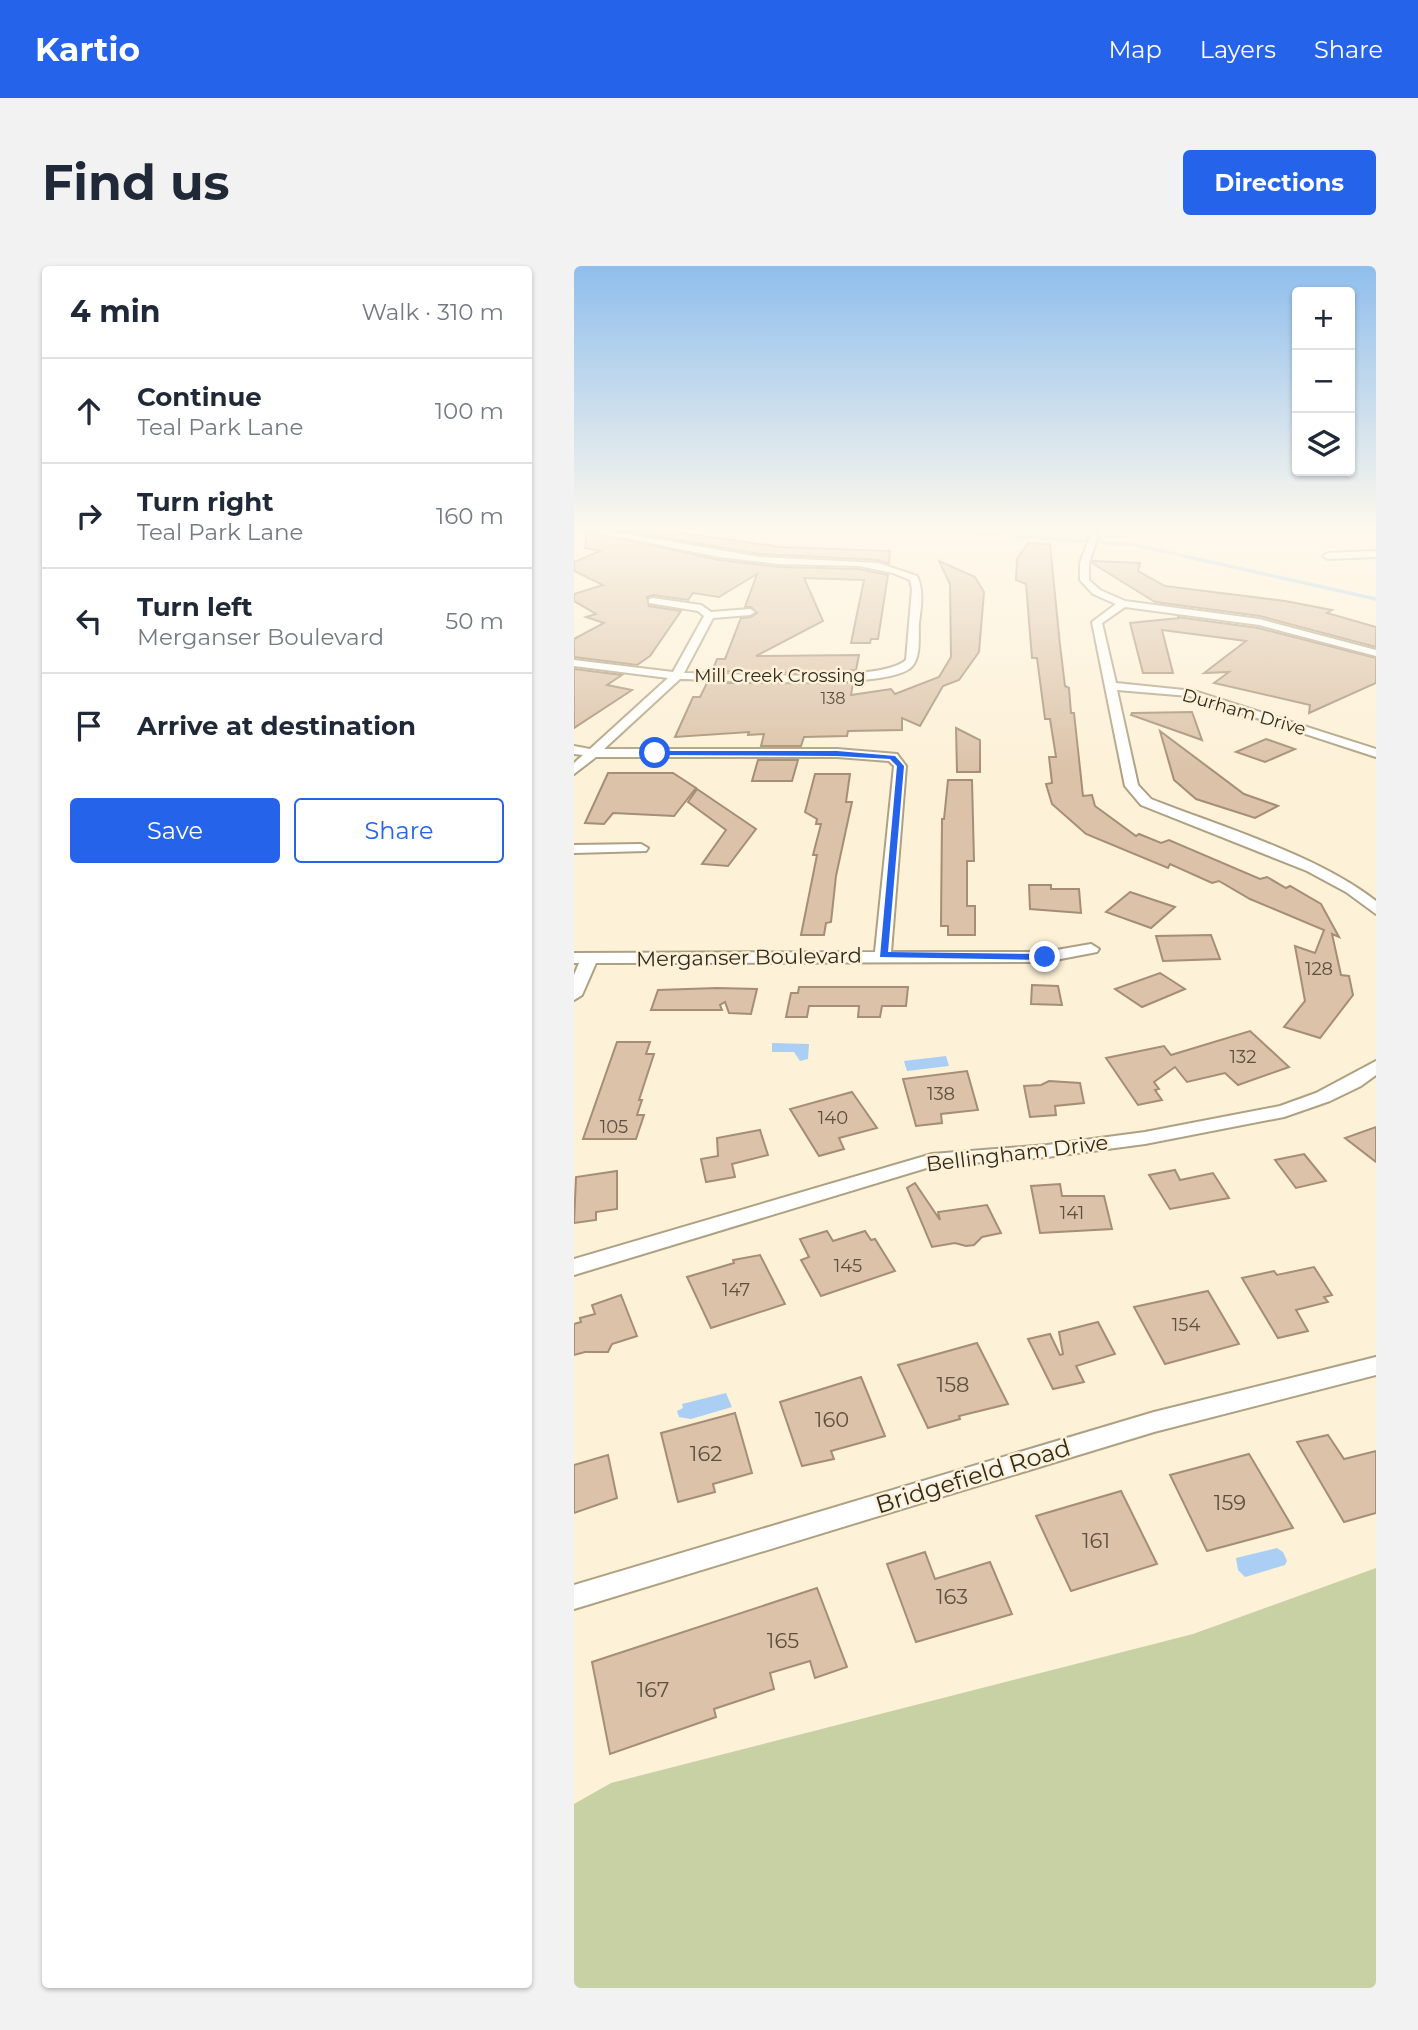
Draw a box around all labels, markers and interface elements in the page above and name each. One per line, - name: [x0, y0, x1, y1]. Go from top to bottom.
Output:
- text: Kartio: [35, 29, 140, 69]
- text: Map: [1108, 35, 1162, 64]
- text: Layers: [1200, 35, 1276, 64]
- text: Share: [1314, 35, 1383, 64]
- button: Directions: [1183, 150, 1376, 215]
- text: Find us: [42, 153, 230, 212]
- map controls: [1292, 287, 1355, 476]
- button: +: [1292, 287, 1355, 350]
- text: 4 min: [70, 293, 160, 330]
- text: Walk · 310 m: [361, 298, 504, 326]
- button: −: [1292, 350, 1355, 413]
- text: Continue: [137, 381, 262, 413]
- icon: ahead: [70, 392, 108, 430]
- text: 100 m: [435, 397, 504, 425]
- text: Teal Park Lane: [137, 413, 303, 441]
- button: layers: [1292, 413, 1355, 476]
- text: Turn right: [137, 486, 273, 518]
- icon: right: [70, 497, 108, 535]
- text: 160 m: [436, 502, 504, 530]
- text: Teal Park Lane: [137, 518, 303, 546]
- text: Turn left: [137, 591, 253, 623]
- icon: left: [70, 602, 108, 640]
- text: 50 m: [445, 607, 504, 635]
- text: Merganser Boulevard: [137, 623, 384, 651]
- street label: Mill Creek Crossing: [694, 665, 866, 687]
- street label: Durham Drive: [1180, 684, 1309, 740]
- house number: 138: [820, 689, 846, 708]
- icon: arrive: [70, 707, 108, 745]
- text: Arrive at destination: [137, 710, 416, 742]
- route start: [639, 737, 670, 768]
- button: Save: [70, 798, 280, 863]
- button: Share: [294, 798, 504, 863]
- route end: [1029, 941, 1060, 972]
- street label: Merganser Boulevard: [636, 943, 862, 971]
- house number: 128: [1305, 958, 1333, 980]
- house number: 132: [1230, 1046, 1256, 1068]
- house number: 138: [927, 1083, 955, 1105]
- house number: 140: [818, 1107, 848, 1129]
- house number: 105: [600, 1116, 628, 1138]
- street label: Bellingham Drive: [924, 1129, 1110, 1177]
- house number: 141: [1060, 1202, 1084, 1224]
- house number: 145: [834, 1255, 862, 1277]
- house number: 147: [722, 1279, 750, 1301]
- house number: 154: [1172, 1314, 1200, 1336]
- house number: 158: [937, 1372, 969, 1397]
- house number: 160: [815, 1407, 849, 1432]
- street label: Bridgefield Road: [872, 1433, 1074, 1519]
- house number: 162: [690, 1441, 722, 1466]
- house number: 159: [1214, 1490, 1246, 1515]
- house number: 161: [1082, 1528, 1110, 1553]
- house number: 163: [936, 1584, 968, 1609]
- house number: 165: [767, 1628, 799, 1653]
- house number: 167: [637, 1677, 669, 1702]

